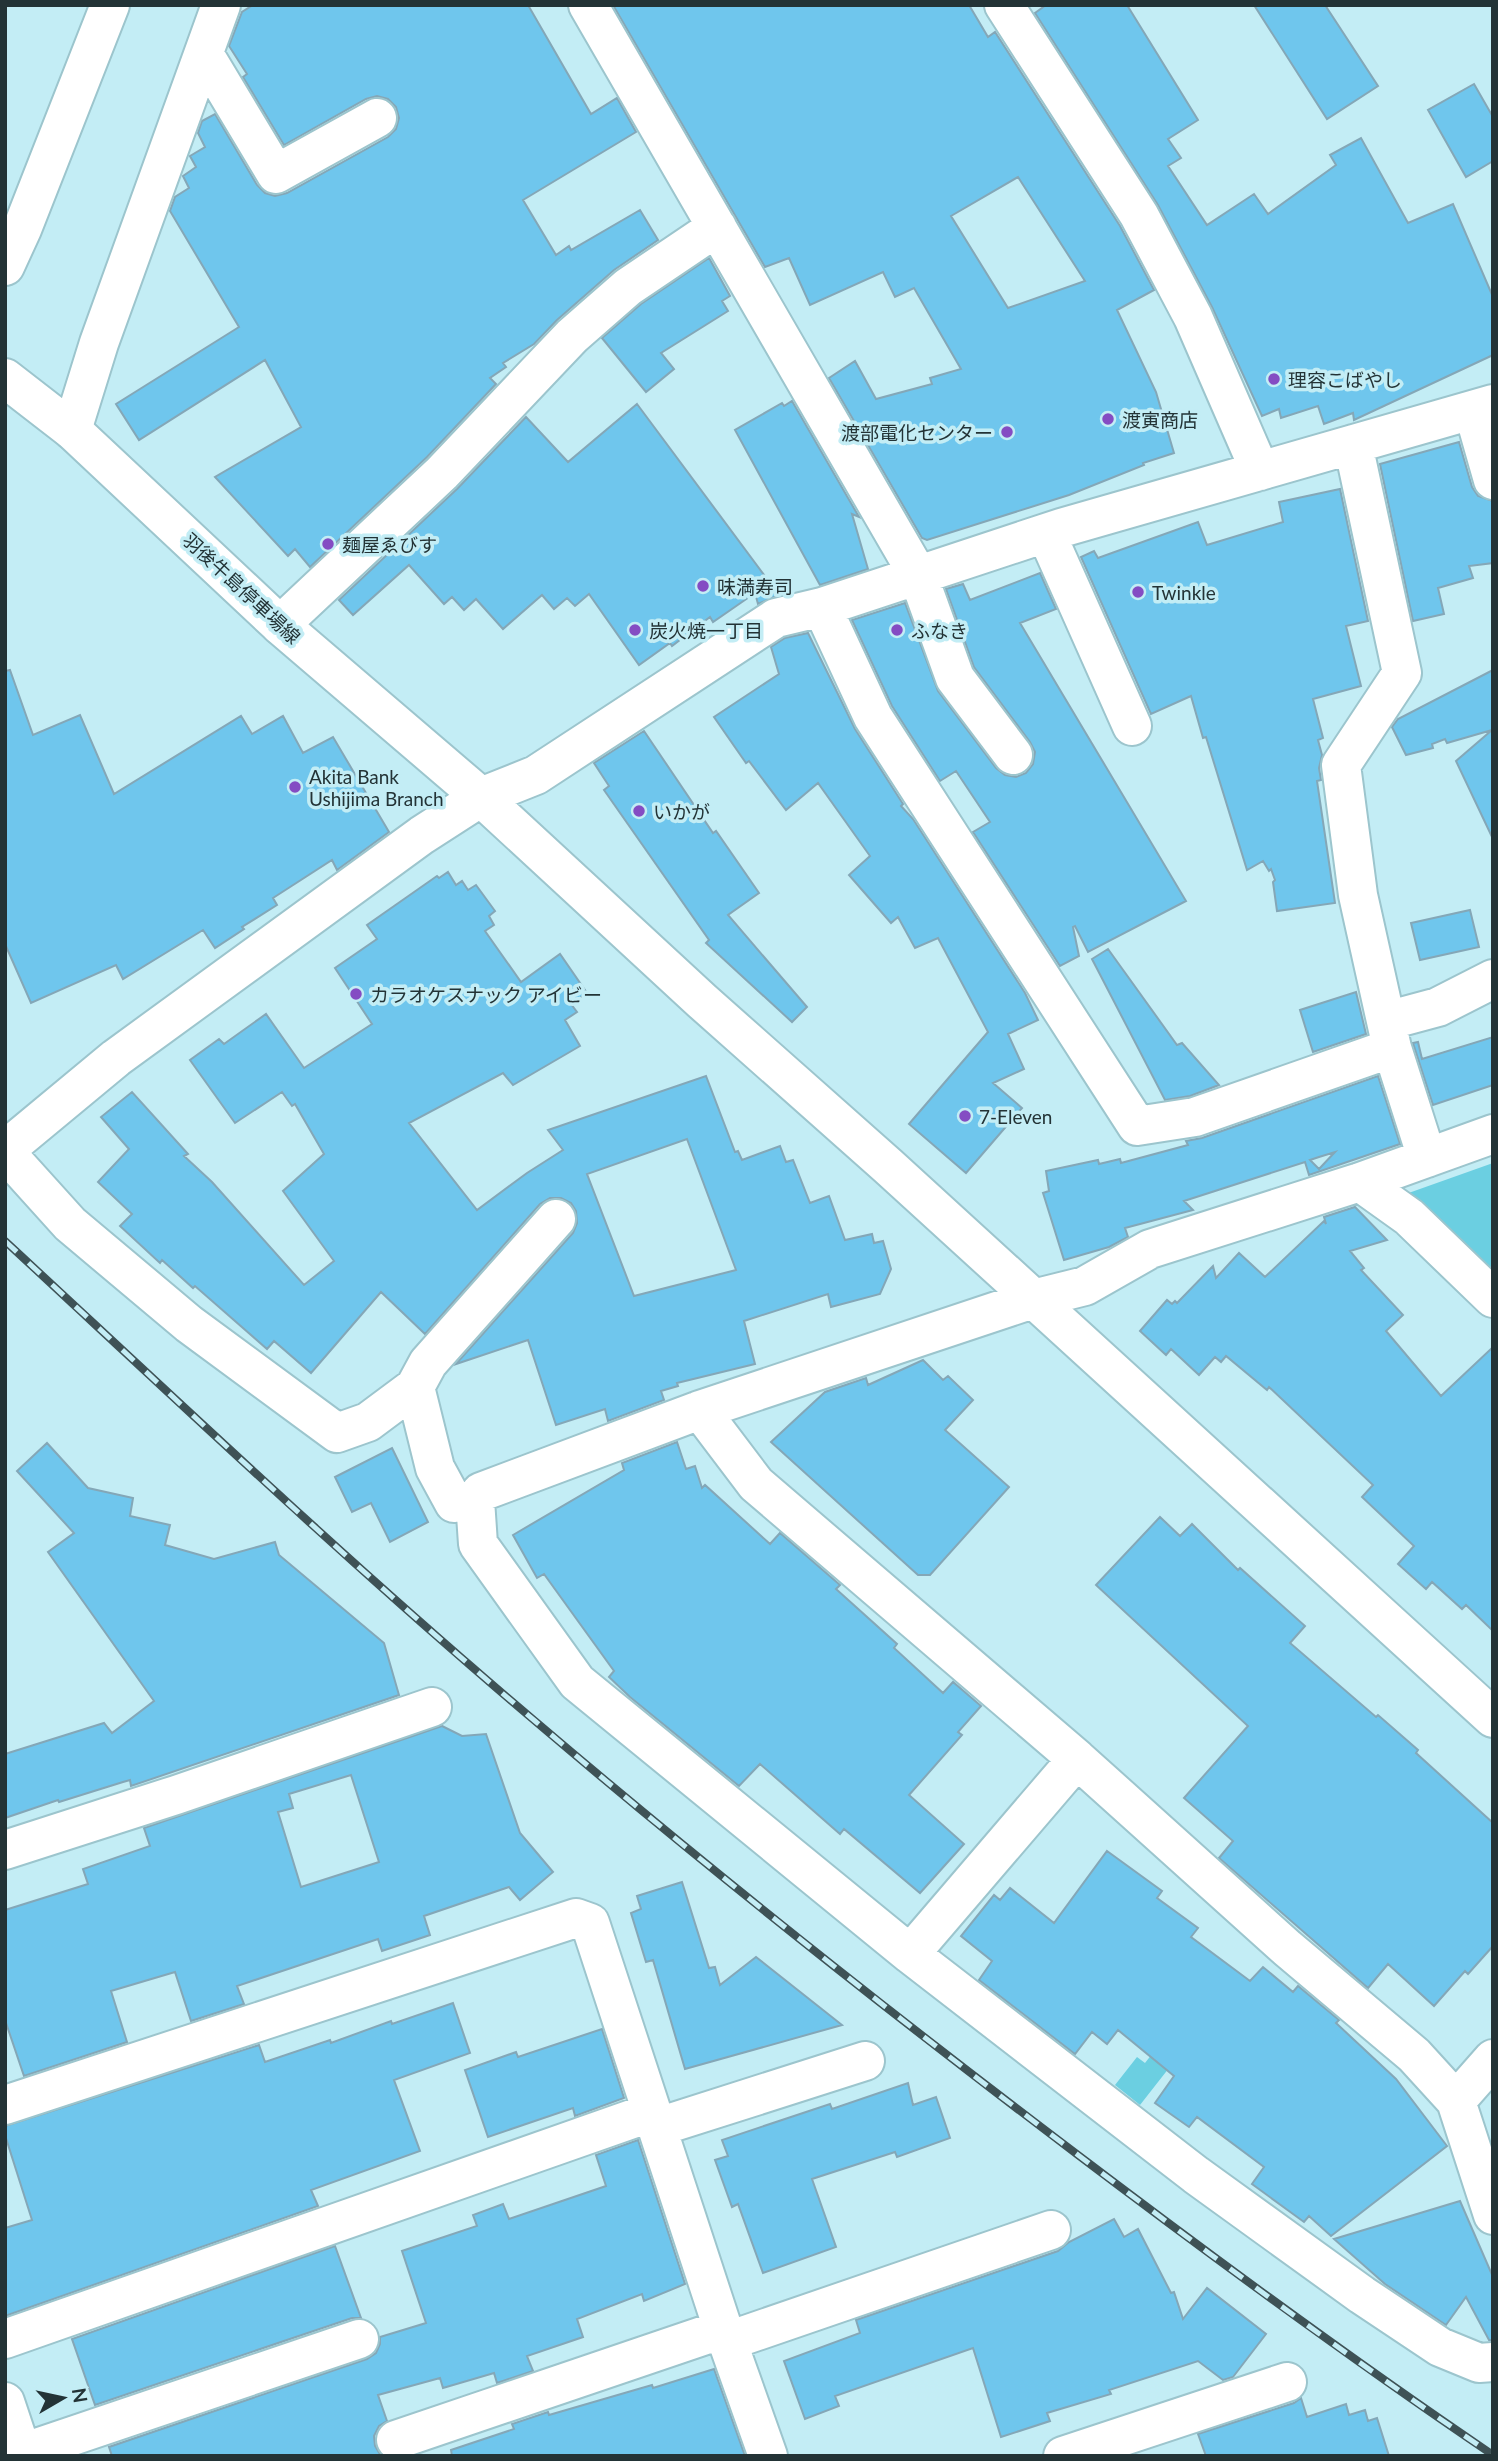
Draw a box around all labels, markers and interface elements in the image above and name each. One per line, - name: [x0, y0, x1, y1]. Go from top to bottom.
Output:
- place label: 理容こばやし: [1288, 368, 1402, 391]
- marker: 理容こばやし: [1266, 371, 1282, 387]
- place label: 渡寅商店: [1122, 408, 1198, 431]
- marker: 渡寅商店: [1100, 411, 1116, 427]
- place label: 渡部電化センター: [841, 421, 993, 444]
- marker: 渡部電化センター: [999, 424, 1015, 440]
- street label: 羽後牛島停車場線: [179, 528, 305, 648]
- place label: 麺屋ゑびす: [342, 533, 437, 556]
- marker: 麺屋ゑびす: [320, 536, 336, 552]
- place label: 味満寿司: [717, 575, 793, 598]
- marker: 味満寿司: [695, 578, 711, 594]
- place label: Twinkle: [1152, 581, 1216, 604]
- marker: Twinkle: [1130, 584, 1146, 600]
- place label: 炭火焼一丁目: [649, 619, 763, 642]
- place label: ふなき: [911, 619, 968, 642]
- marker: 炭火焼一丁目: [627, 622, 643, 638]
- marker: ふなき: [889, 622, 905, 638]
- place label: Akita Bank Ushijima Branch: [309, 765, 444, 810]
- marker: Akita Bank Ushijima Branch: [287, 779, 303, 795]
- place label: いかが: [653, 800, 710, 823]
- marker: いかが: [631, 803, 647, 819]
- place label: カラオケスナック アイビー: [370, 983, 602, 1006]
- marker: カラオケスナック アイビー: [348, 986, 364, 1002]
- place label: 7-Eleven: [979, 1105, 1052, 1128]
- marker: 7-Eleven: [957, 1108, 973, 1124]
- north arrow: [28, 2363, 98, 2433]
- text: N: [68, 2386, 93, 2404]

